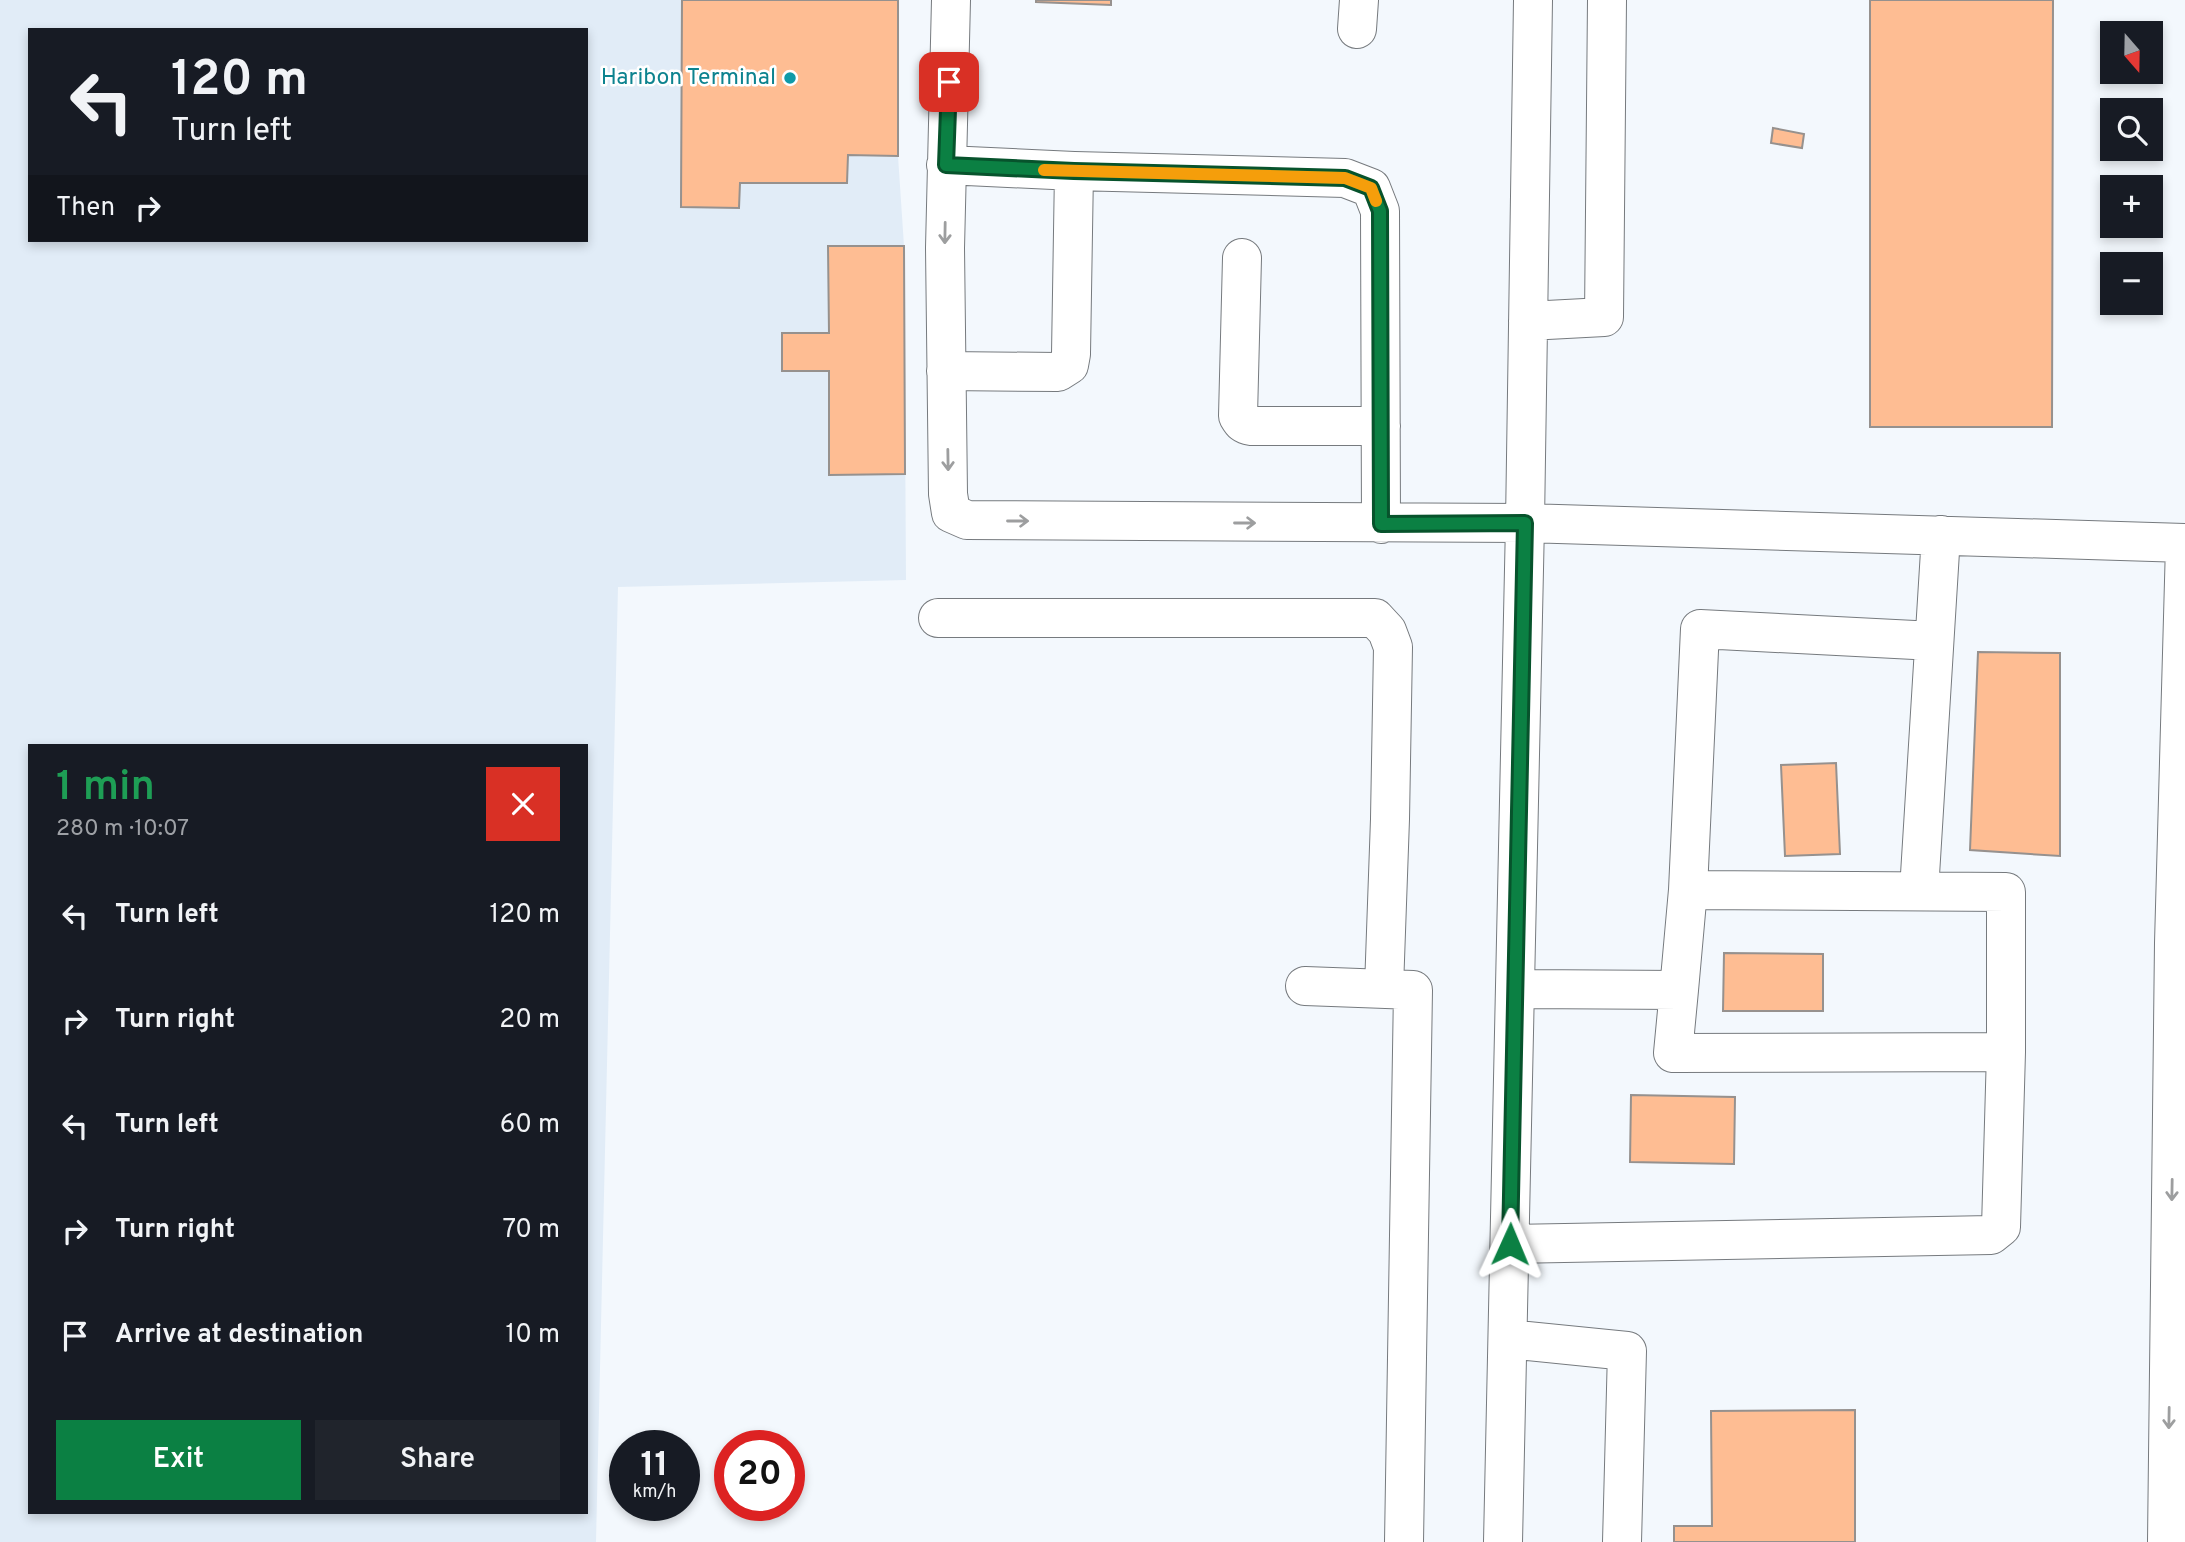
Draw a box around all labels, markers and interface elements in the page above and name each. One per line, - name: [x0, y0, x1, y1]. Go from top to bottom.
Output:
- north arrow: [2100, 21, 2163, 84]
- map controls: [2100, 21, 2163, 315]
- text: 120 m: [171, 51, 308, 113]
- pin: [919, 52, 979, 112]
- icon: left: [56, 56, 147, 147]
- icon: arrive: [930, 63, 968, 101]
- place label: Haribon Terminal: [601, 64, 776, 93]
- marker: Haribon Terminal: [782, 70, 798, 86]
- button: search: [2100, 98, 2163, 161]
- text: Turn left: [171, 112, 292, 152]
- button: +: [2100, 175, 2163, 238]
- icon: right: [129, 189, 167, 227]
- text: Then: [56, 192, 115, 225]
- one-way arrow: [939, 221, 952, 244]
- button: −: [2100, 252, 2163, 315]
- one-way arrow: [941, 449, 954, 472]
- one-way arrow: [1006, 514, 1029, 528]
- one-way arrow: [1233, 516, 1256, 529]
- text: 1 min: [56, 762, 155, 815]
- button: close: [486, 767, 560, 841]
- text: 280 m · 10:07: [56, 815, 189, 844]
- icon: left: [56, 897, 94, 935]
- text: Turn left: [115, 899, 219, 932]
- text: 120 m: [490, 899, 560, 932]
- icon: right: [56, 1002, 94, 1040]
- text: Turn right: [115, 1004, 235, 1037]
- text: 20 m: [499, 1004, 560, 1037]
- icon: left: [56, 1107, 94, 1145]
- text: Turn left: [115, 1109, 219, 1142]
- text: 60 m: [500, 1109, 560, 1142]
- one-way arrow: [2166, 1179, 2179, 1202]
- position arrow: [1473, 1207, 1547, 1281]
- icon: right: [56, 1212, 94, 1250]
- text: Turn right: [115, 1214, 235, 1247]
- text: 70 m: [502, 1214, 560, 1247]
- icon: arrive: [56, 1317, 94, 1355]
- text: Arrive at destination: [115, 1319, 363, 1352]
- text: 10 m: [505, 1319, 560, 1352]
- one-way arrow: [2162, 1406, 2176, 1429]
- button: Exit: [56, 1420, 301, 1500]
- button: Share: [315, 1420, 560, 1500]
- speed limit sign: 20: [714, 1430, 805, 1521]
- text: 11: [641, 1444, 669, 1488]
- text: km/h: [633, 1481, 676, 1504]

